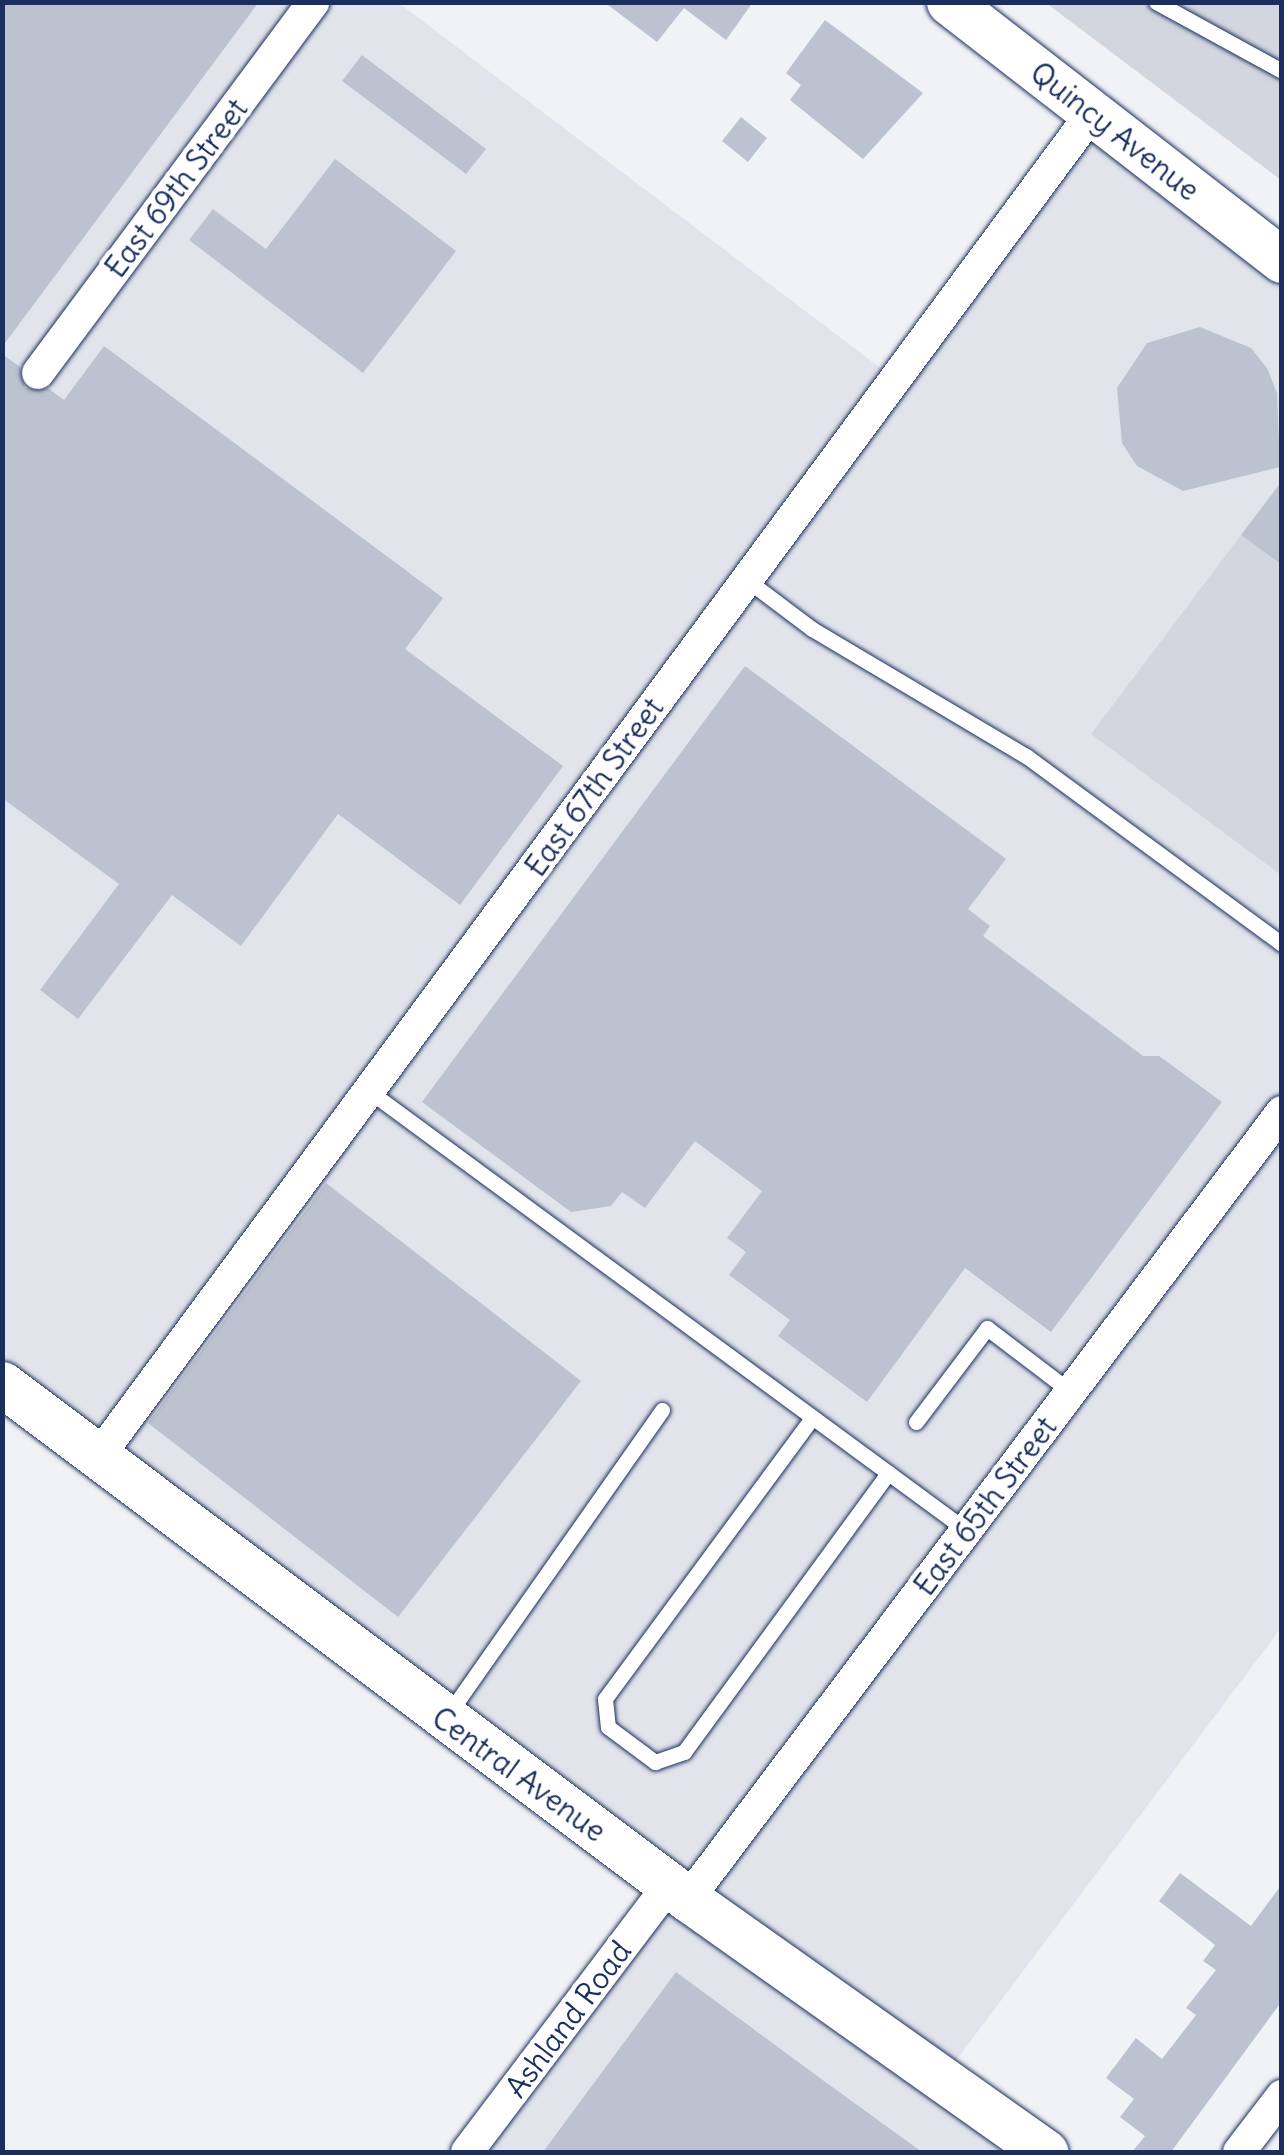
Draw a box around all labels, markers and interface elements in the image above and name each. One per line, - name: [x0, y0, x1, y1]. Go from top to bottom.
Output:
- street label: Quincy Avenue: [1023, 54, 1207, 208]
- street label: East 69th Street: [97, 92, 255, 284]
- street label: East 67th Street: [517, 691, 671, 883]
- street label: East 65th Street: [906, 1410, 1064, 1602]
- street label: Central Avenue: [425, 1699, 613, 1849]
- street label: Ashland Road: [497, 1934, 639, 2104]

